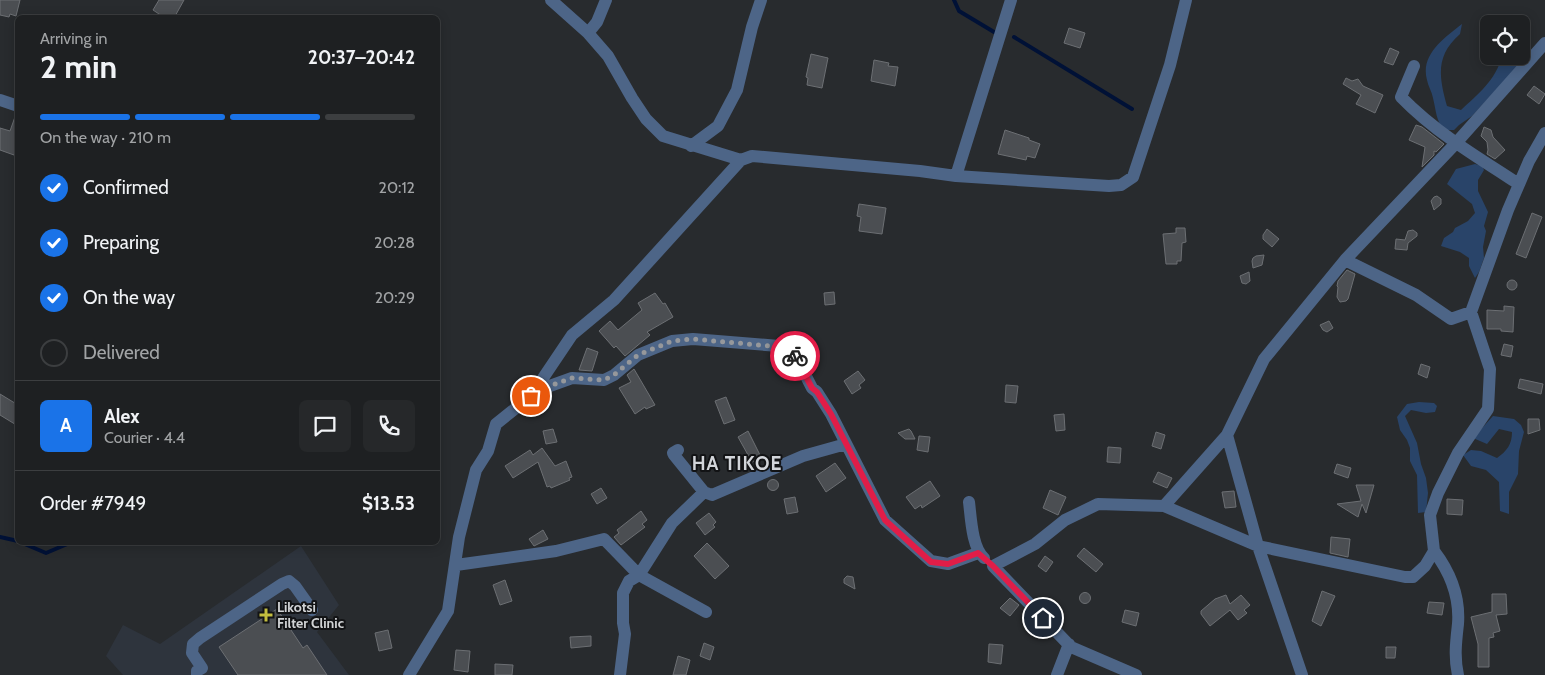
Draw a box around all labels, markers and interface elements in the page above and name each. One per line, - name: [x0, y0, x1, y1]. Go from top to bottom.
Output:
- map controls: [1480, 15, 1530, 65]
- button: locate: [1480, 15, 1530, 65]
- text: Arriving in: [40, 29, 107, 48]
- text: 20:37–20:42: [308, 46, 415, 69]
- text: 2 min: [40, 47, 117, 86]
- text: On the way · 210 m: [40, 128, 171, 147]
- icon: check: [40, 174, 68, 202]
- text: Confirmed: [83, 176, 169, 199]
- text: 20:12: [379, 178, 415, 197]
- icon: check: [40, 229, 68, 257]
- text: Preparing: [83, 231, 159, 254]
- text: 20:28: [374, 233, 415, 252]
- icon: check: [40, 284, 68, 312]
- text: On the way: [83, 286, 175, 309]
- text: 20:29: [375, 288, 415, 307]
- courier: [770, 331, 820, 381]
- text: Delivered: [83, 341, 160, 364]
- icon: bike: [781, 342, 809, 370]
- pin: [510, 375, 552, 417]
- icon: bag: [517, 382, 545, 410]
- button: chat: [299, 400, 351, 452]
- button: phone: [363, 400, 415, 452]
- text: Alex: [104, 405, 140, 428]
- text: A: [60, 414, 72, 437]
- text: Courier · 4.4: [104, 428, 185, 447]
- district label: HA TIKOE: [692, 452, 782, 475]
- text: Order #7949: [40, 492, 146, 515]
- text: $13.53: [362, 492, 415, 515]
- pin: [1022, 597, 1064, 639]
- place label: Likotsi Filter Clinic: [277, 598, 345, 632]
- icon: home: [1029, 604, 1057, 632]
- marker: Likotsi Filter Clinic: [259, 608, 273, 622]

